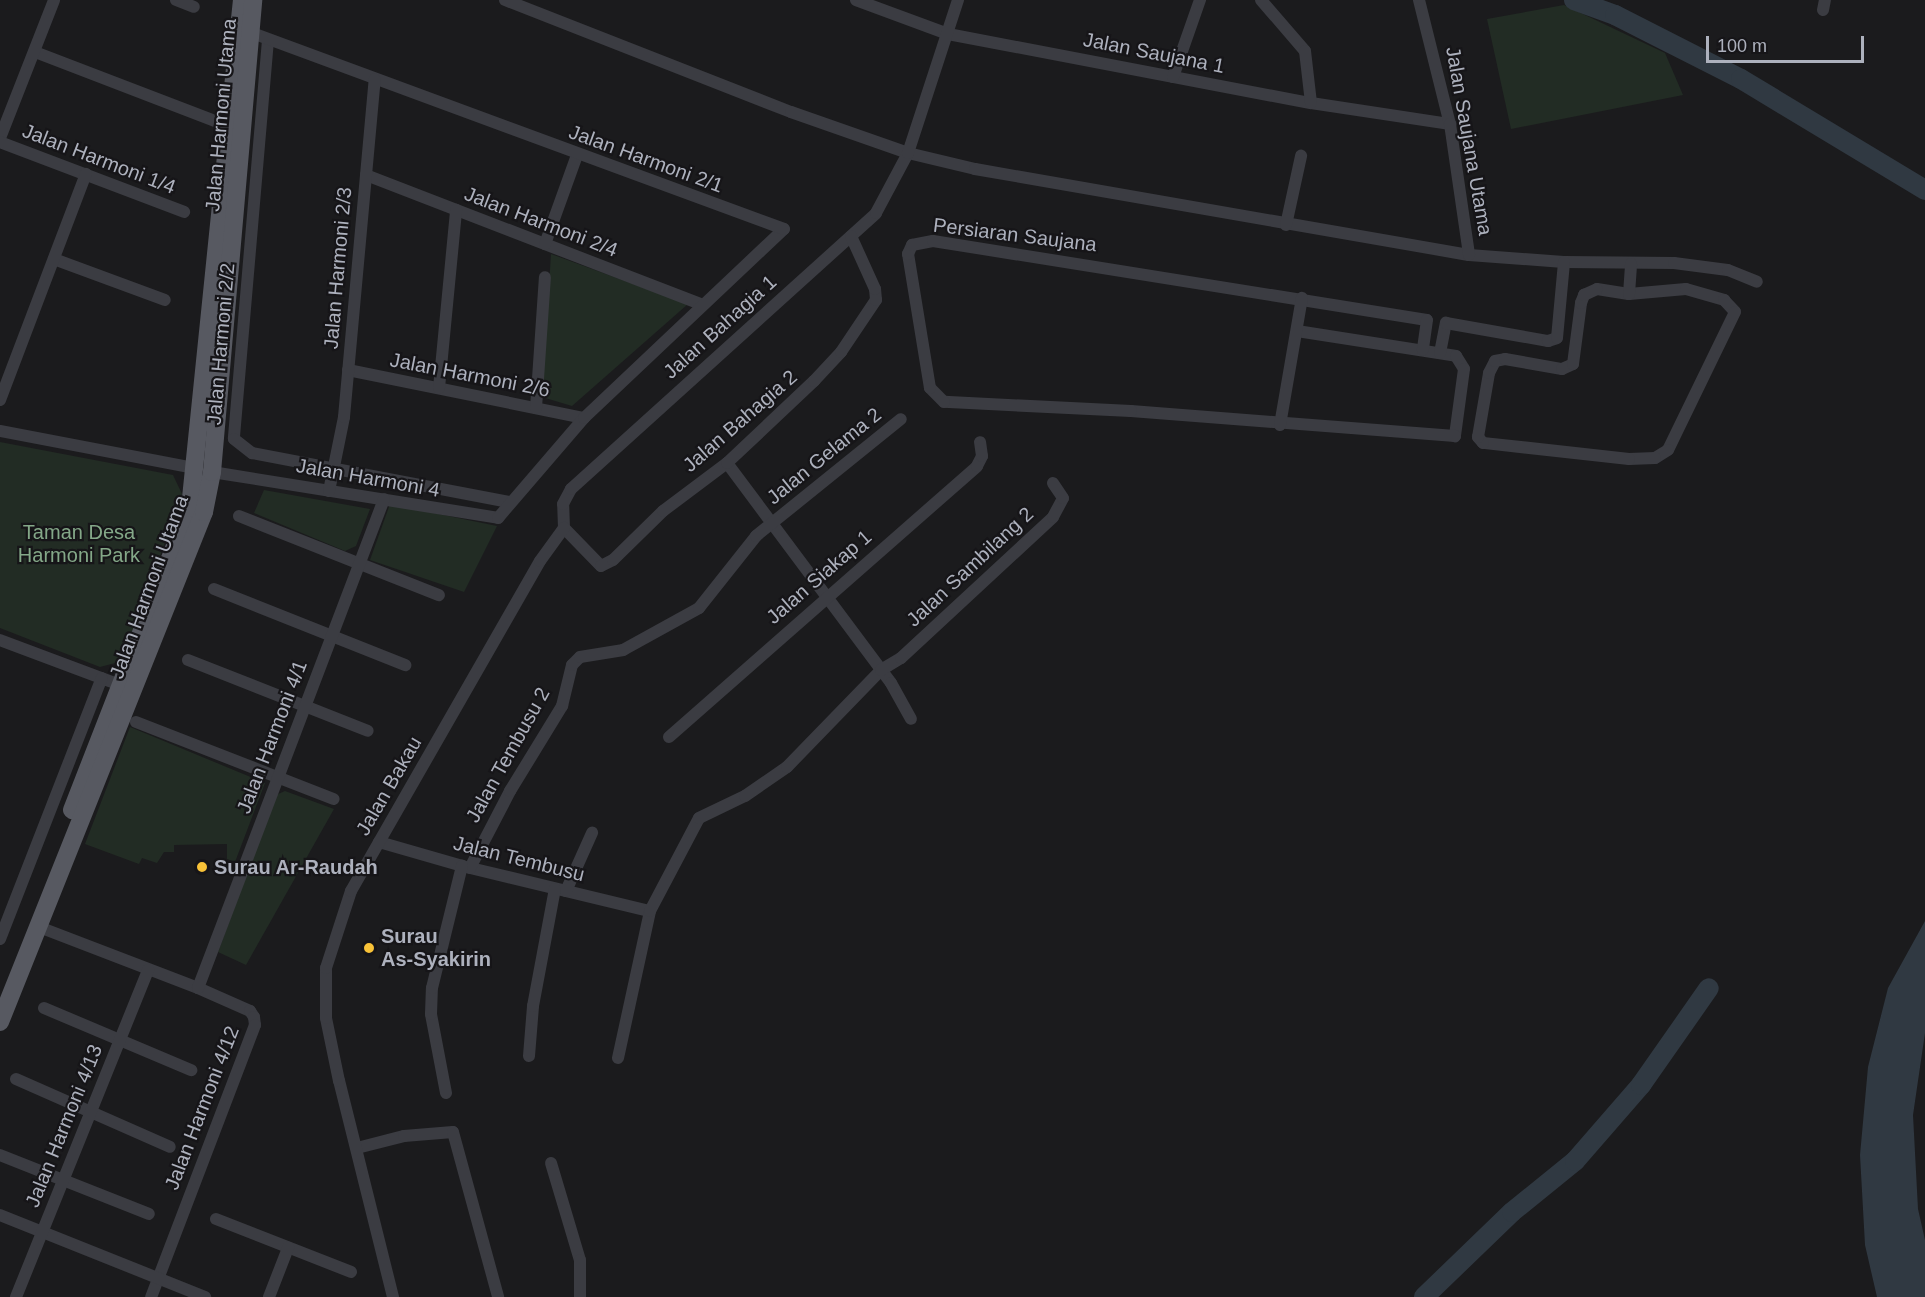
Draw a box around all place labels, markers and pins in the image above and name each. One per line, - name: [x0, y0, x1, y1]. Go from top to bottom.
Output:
- place label: Surau Ar-Raudah: [214, 855, 378, 879]
- marker: Surau Ar-Raudah: [195, 860, 209, 874]
- place label: Surau As-Syakirin: [381, 924, 491, 971]
- marker: Surau As-Syakirin: [362, 941, 376, 955]

